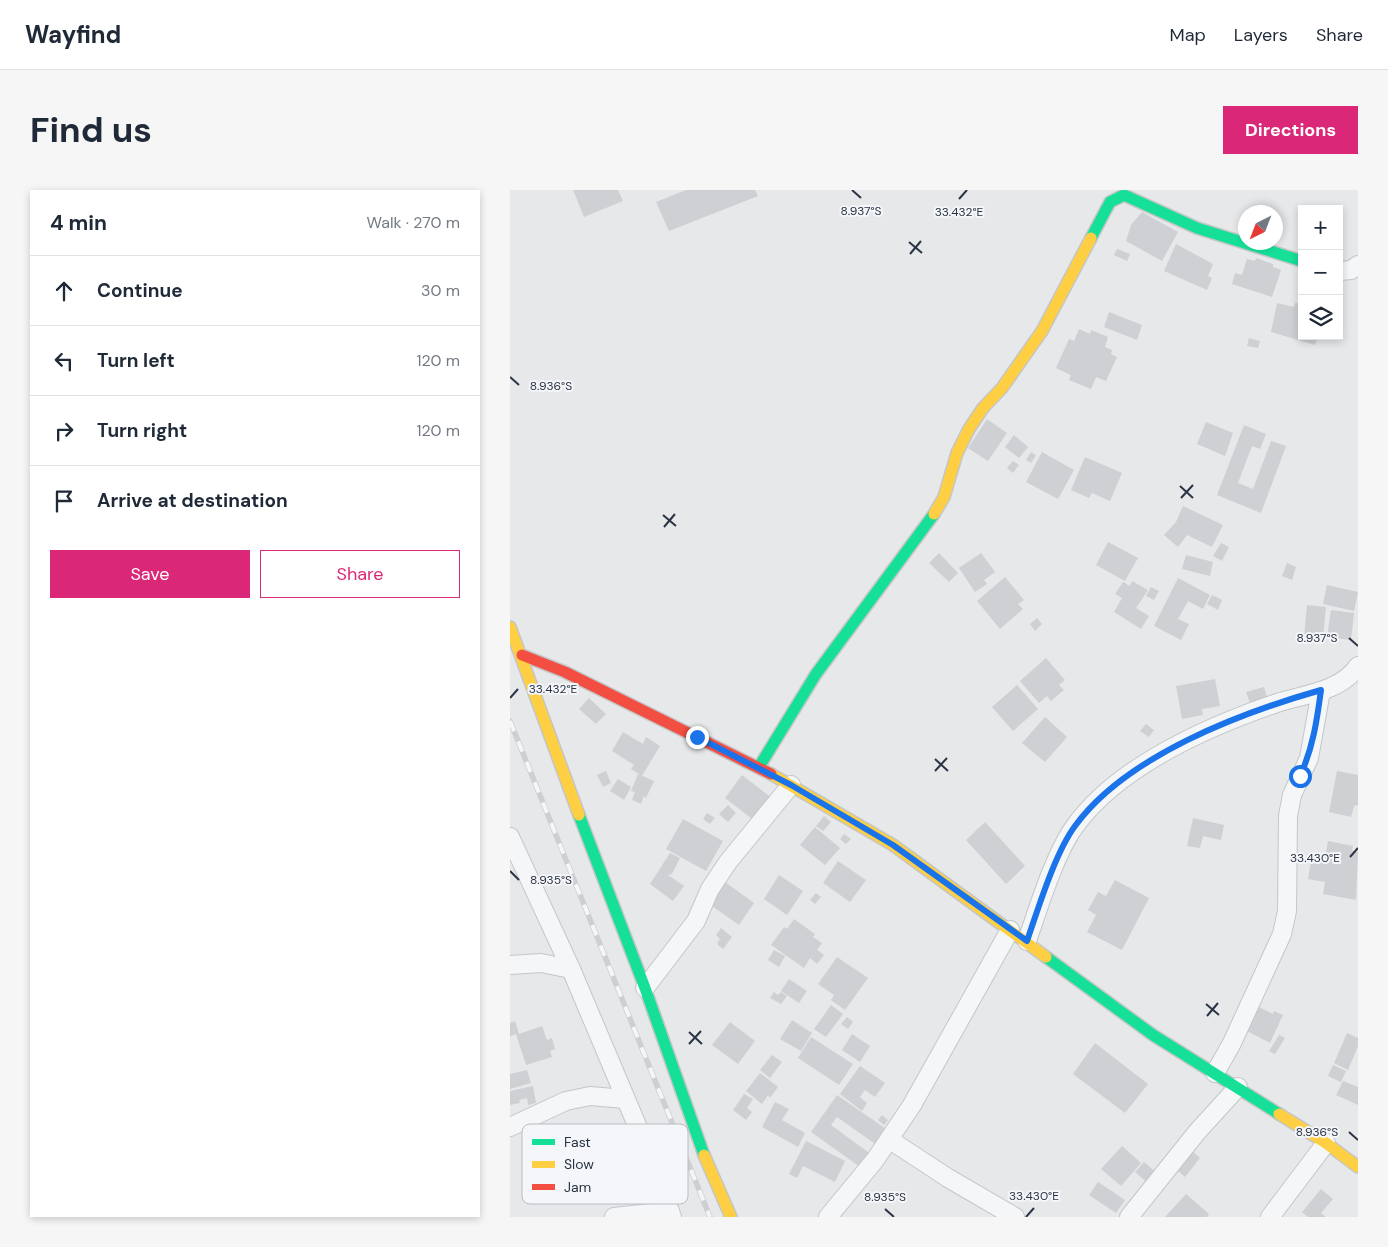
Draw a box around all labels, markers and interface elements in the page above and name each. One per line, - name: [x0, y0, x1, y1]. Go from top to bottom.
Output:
- text: Wayfind: [25, 19, 121, 50]
- text: Map: [1170, 23, 1206, 47]
- text: Layers: [1234, 23, 1288, 47]
- text: Share: [1316, 23, 1363, 47]
- button: Directions: [1223, 106, 1358, 154]
- text: Find us: [30, 107, 152, 153]
- text: 8.937°S: [840, 203, 882, 219]
- text: 33.432°E: [935, 204, 984, 220]
- north arrow: [1238, 205, 1283, 250]
- map controls: [1298, 205, 1343, 340]
- button: +: [1298, 205, 1343, 250]
- text: 4 min: [50, 209, 107, 237]
- text: Walk · 270 m: [367, 212, 460, 233]
- button: −: [1298, 250, 1343, 295]
- icon: ahead: [50, 277, 78, 305]
- text: Continue: [97, 278, 183, 303]
- text: 30 m: [421, 280, 460, 301]
- button: layers: [1298, 295, 1343, 340]
- icon: left: [50, 347, 78, 375]
- text: Turn left: [97, 348, 175, 373]
- text: 120 m: [416, 350, 460, 371]
- text: 8.936°S: [530, 378, 572, 394]
- icon: right: [50, 417, 78, 445]
- text: Turn right: [97, 418, 187, 443]
- text: 120 m: [416, 420, 460, 441]
- icon: arrive: [50, 487, 78, 515]
- text: Arrive at destination: [97, 488, 288, 513]
- button: Save: [50, 550, 250, 598]
- button: Share: [260, 550, 460, 598]
- text: 8.937°S: [1296, 630, 1338, 646]
- text: 33.432°E: [529, 681, 578, 697]
- route end: [686, 726, 709, 749]
- route start: [1289, 765, 1312, 788]
- text: 33.430°E: [1290, 850, 1340, 866]
- text: 8.935°S: [530, 872, 572, 888]
- legend: [522, 1124, 688, 1204]
- text: 8.936°S: [1296, 1124, 1338, 1140]
- text: Fast: [564, 1133, 591, 1151]
- text: Slow: [564, 1155, 594, 1173]
- text: Jam: [564, 1178, 591, 1196]
- text: 33.430°E: [1009, 1188, 1059, 1204]
- text: 8.935°S: [864, 1189, 906, 1205]

